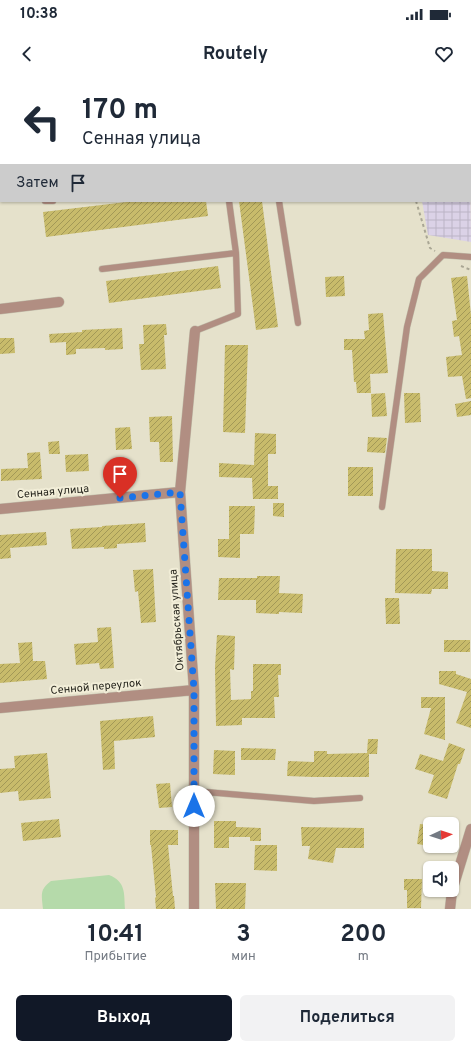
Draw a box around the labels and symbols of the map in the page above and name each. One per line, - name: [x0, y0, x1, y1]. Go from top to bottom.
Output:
- pin: [103, 457, 137, 498]
- street label: Сенная улица: [16, 482, 90, 502]
- street label: Октябрьская улица: [166, 568, 188, 671]
- street label: Сенной переулок: [50, 676, 142, 698]
- position arrow: [173, 785, 215, 827]
- north arrow: [423, 817, 459, 853]

